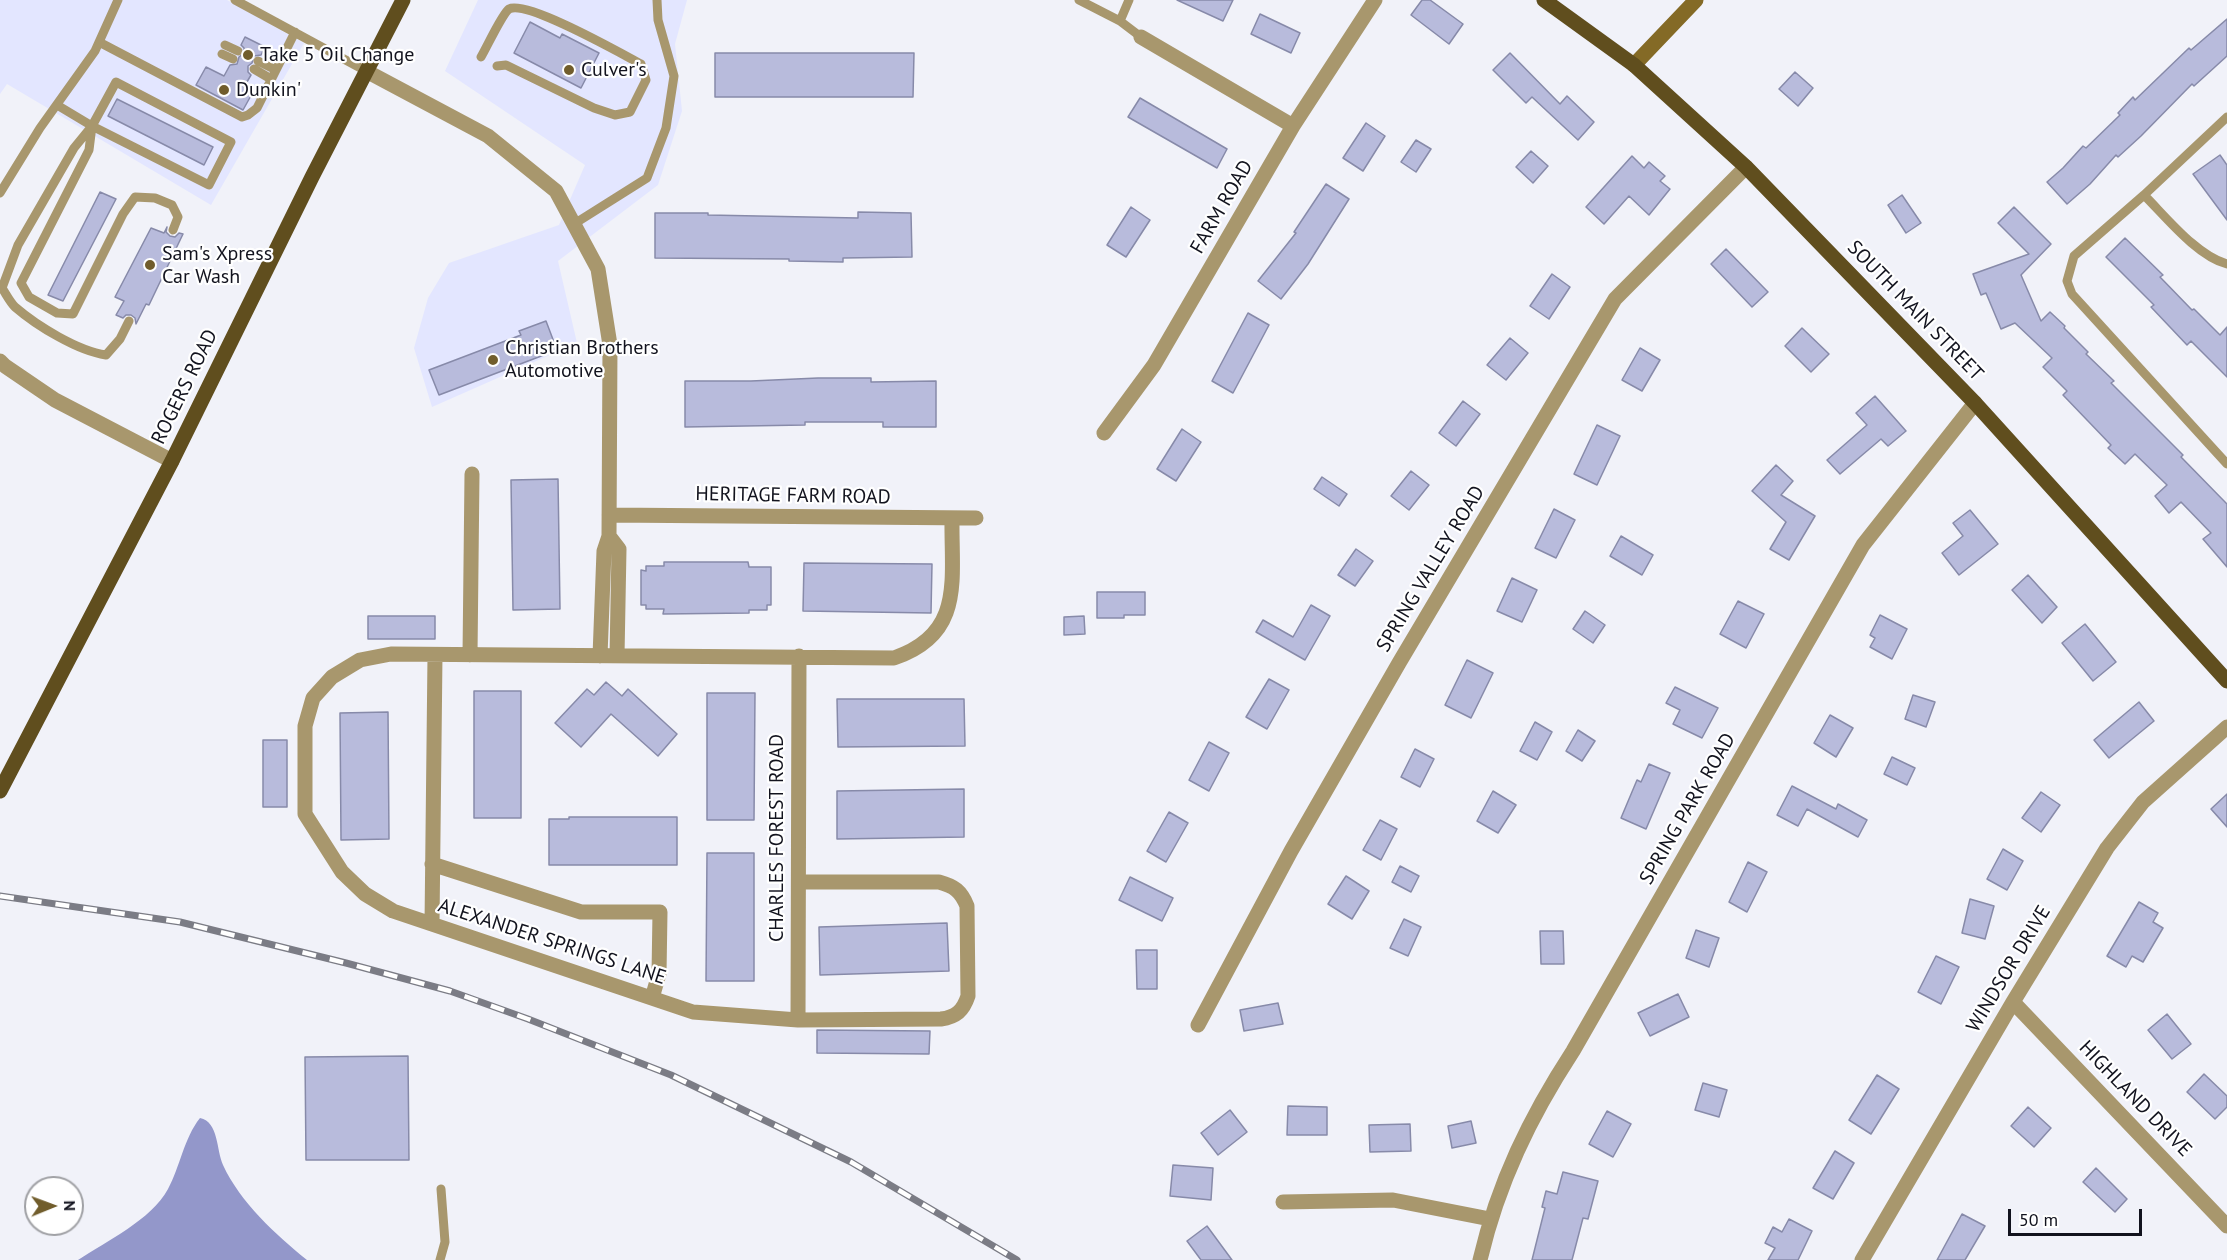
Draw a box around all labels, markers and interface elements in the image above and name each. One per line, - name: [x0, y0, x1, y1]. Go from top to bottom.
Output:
- place label: Take 5 Oil Change: [260, 43, 414, 67]
- marker: Take 5 Oil Change: [241, 48, 255, 62]
- place label: Culver's: [581, 58, 647, 82]
- marker: Culver's: [562, 63, 576, 77]
- place label: Dunkin': [236, 78, 301, 102]
- marker: Dunkin': [217, 83, 231, 97]
- street label: FARM ROAD: [1186, 156, 1258, 258]
- street label: SOUTH MAIN STREET: [1842, 236, 1988, 386]
- place label: Sam's Xpress Car Wash: [162, 242, 272, 289]
- marker: Sam's Xpress Car Wash: [143, 258, 157, 272]
- street label: ROGERS ROAD: [147, 326, 223, 448]
- place label: Christian Brothers Automotive: [505, 336, 659, 383]
- marker: Christian Brothers Automotive: [486, 353, 500, 367]
- street label: HERITAGE FARM ROAD: [695, 482, 891, 510]
- street label: SPRING VALLEY ROAD: [1372, 482, 1490, 656]
- street label: SPRING PARK ROAD: [1635, 729, 1741, 889]
- street label: CHARLES FOREST ROAD: [765, 734, 789, 942]
- street label: ALEXANDER SPRINGS LANE: [435, 894, 669, 990]
- street label: WINDSOR DRIVE: [1962, 901, 2056, 1037]
- street label: HIGHLAND DRIVE: [2074, 1036, 2196, 1162]
- north arrow: [24, 1176, 84, 1236]
- scale bar: [2011, 1197, 2144, 1235]
- text: N: [60, 1200, 80, 1211]
- text: 50 m: [2019, 1208, 2058, 1231]

